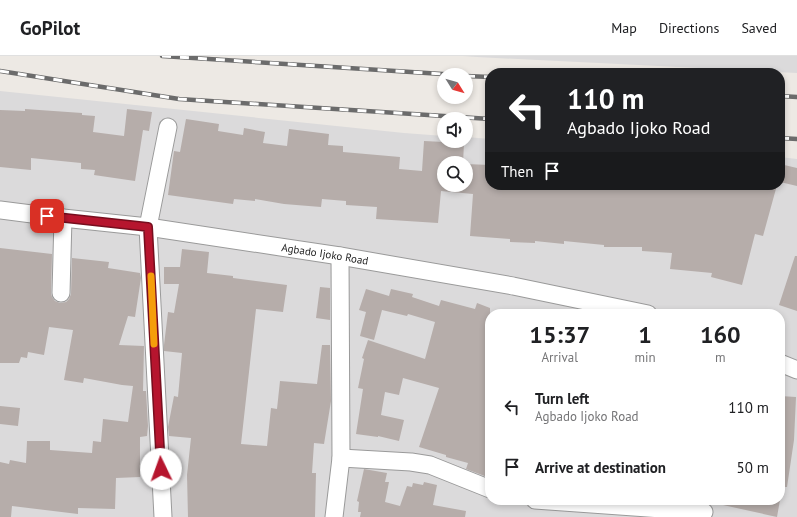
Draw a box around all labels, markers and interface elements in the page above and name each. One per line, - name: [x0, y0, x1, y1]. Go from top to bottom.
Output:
- text: GoPilot: [20, 16, 80, 40]
- text: Map: [611, 19, 637, 37]
- text: Directions: [659, 19, 719, 37]
- text: Saved: [741, 19, 777, 37]
- north arrow: [437, 68, 473, 104]
- map controls: [437, 68, 473, 192]
- text: 110 m: [567, 80, 644, 117]
- icon: left: [501, 84, 553, 136]
- button: sound: [437, 112, 473, 148]
- text: Agbado Ijoko Road: [567, 116, 710, 139]
- button: search: [437, 156, 473, 192]
- icon: arrive: [541, 160, 563, 182]
- text: Then: [501, 162, 533, 181]
- pin: [30, 199, 64, 233]
- icon: arrive: [36, 205, 58, 227]
- street label: Agbado Ijoko Road: [281, 240, 370, 268]
- text: 15:37: [529, 319, 590, 350]
- text: 1: [638, 319, 652, 350]
- text: 160: [700, 319, 741, 350]
- text: Arrival: [542, 349, 578, 366]
- text: min: [634, 349, 656, 366]
- text: m: [715, 349, 726, 366]
- text: Turn left: [535, 389, 589, 408]
- icon: left: [501, 396, 523, 418]
- text: 110 m: [728, 398, 769, 417]
- text: Agbado Ijoko Road: [535, 408, 639, 425]
- position arrow: [140, 448, 182, 490]
- icon: arrive: [501, 456, 523, 478]
- text: Arrive at destination: [535, 458, 666, 477]
- text: 50 m: [736, 458, 769, 477]

